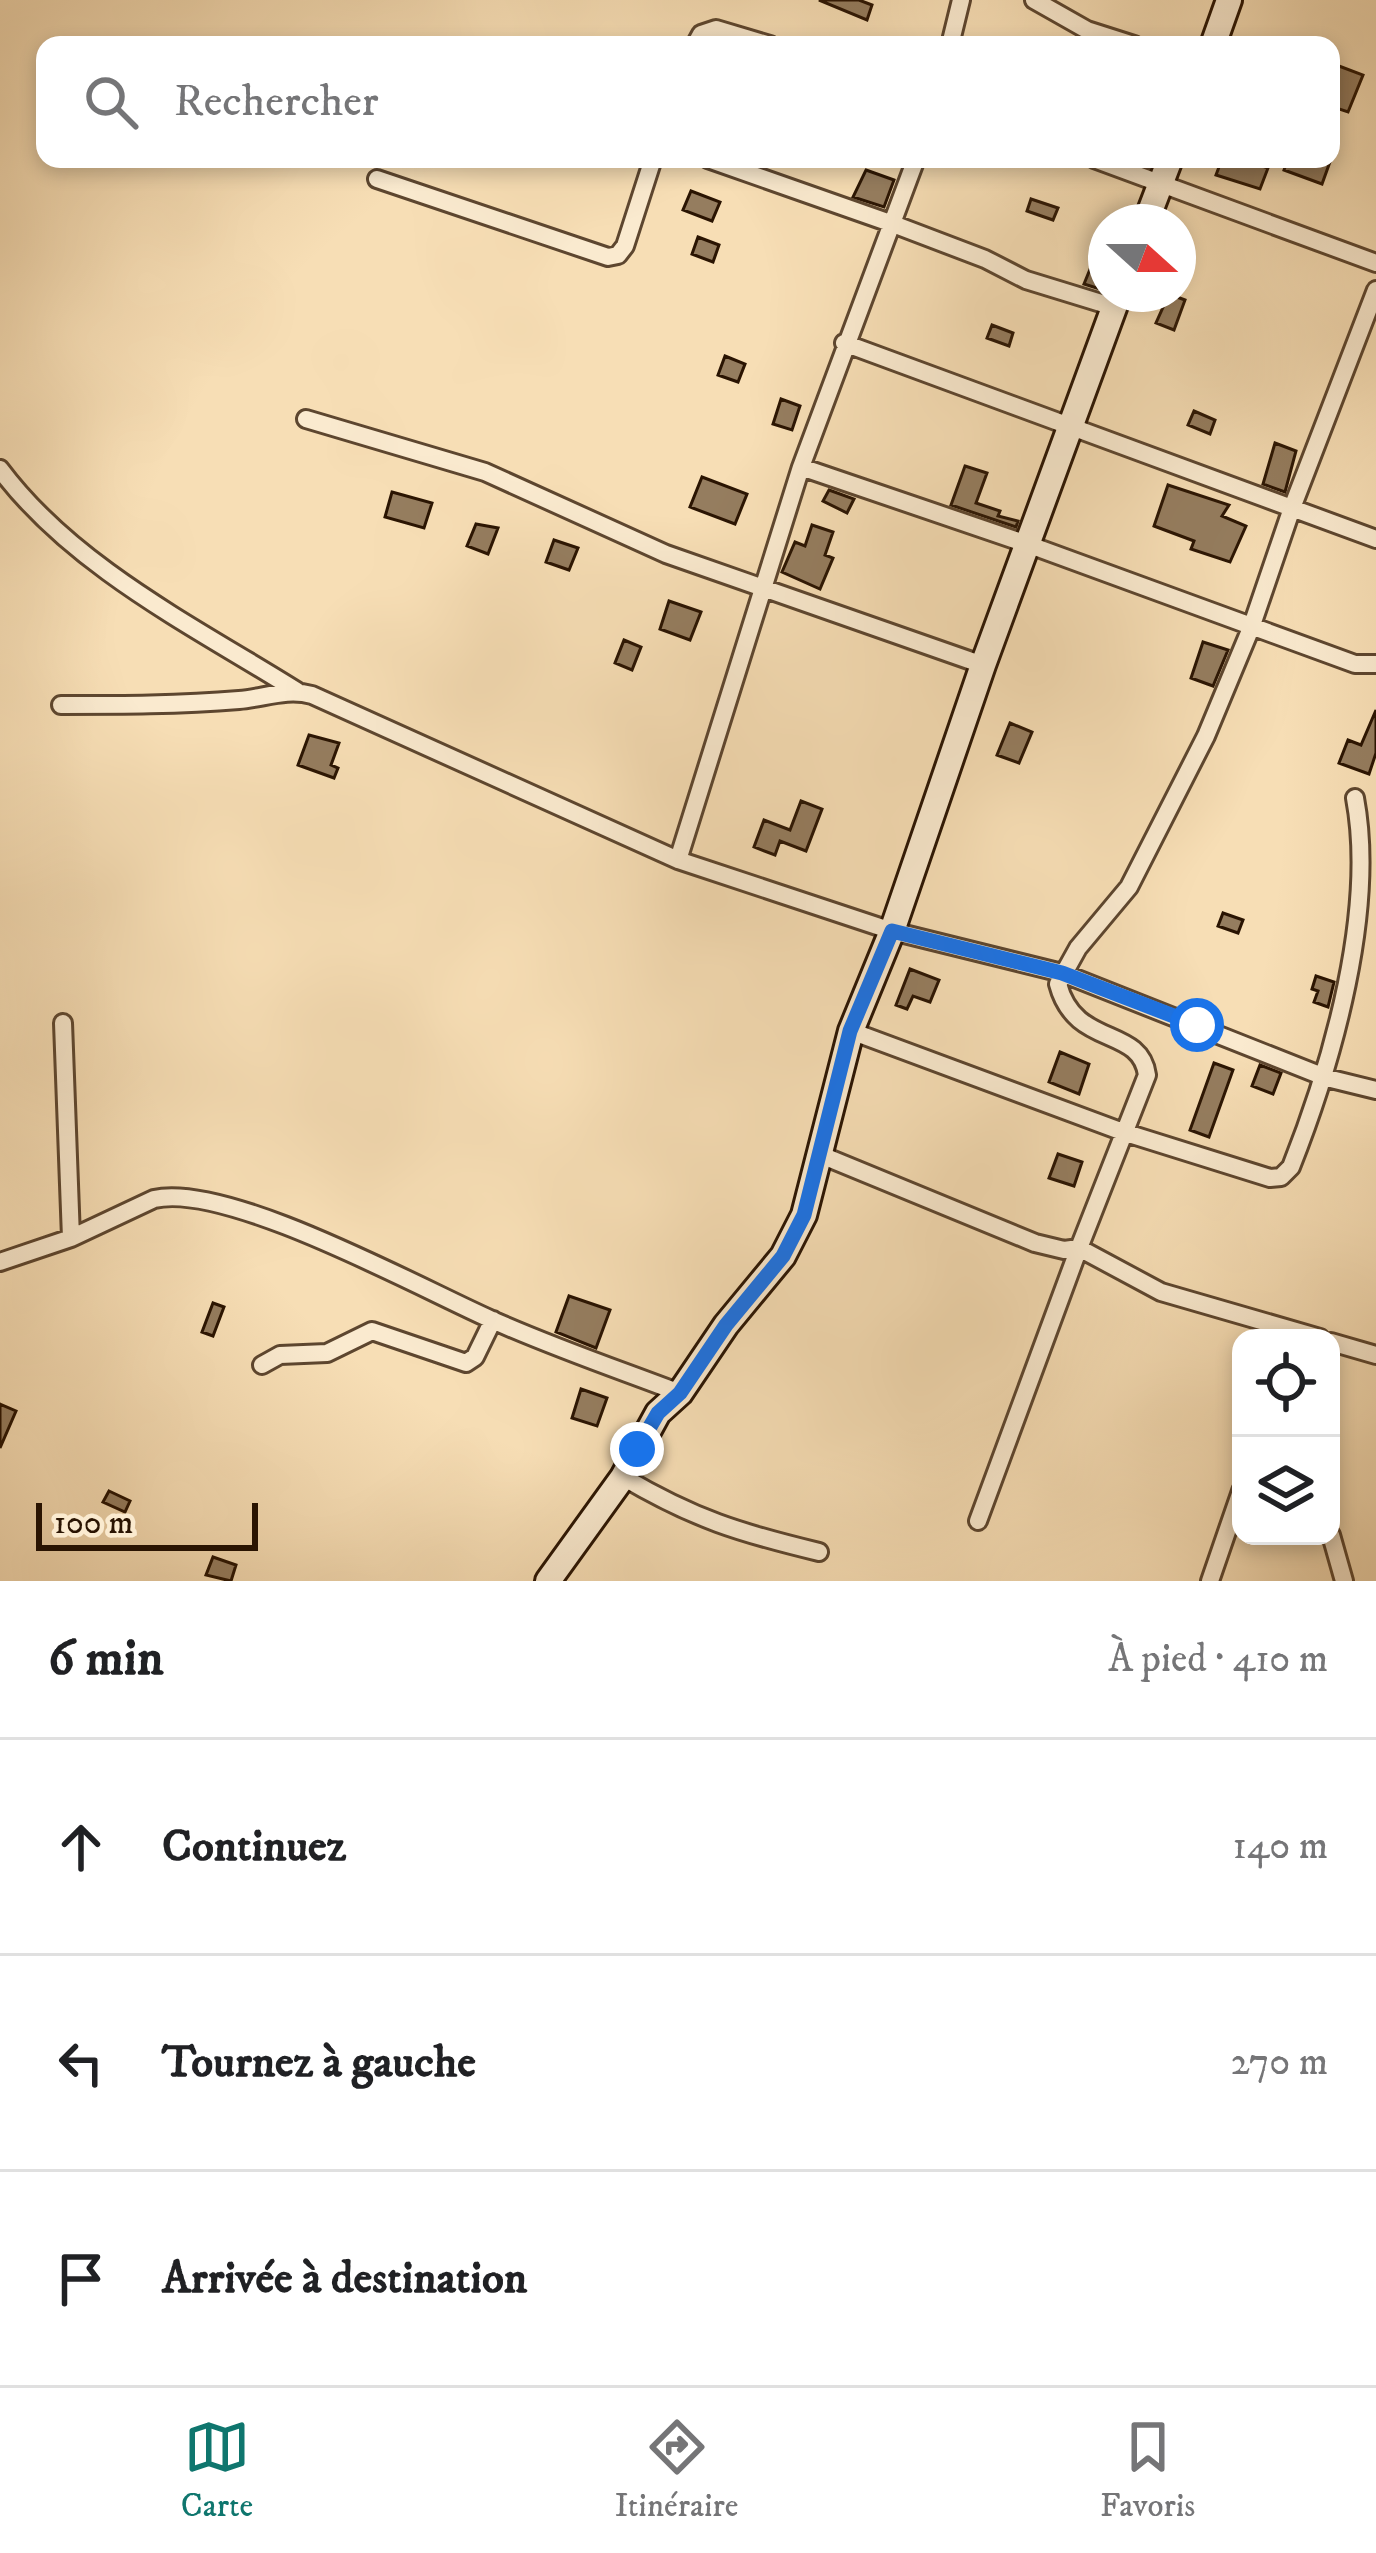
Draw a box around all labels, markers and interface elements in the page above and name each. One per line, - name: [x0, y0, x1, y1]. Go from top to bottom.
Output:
- search box: [36, 36, 1340, 168]
- icon: search: [78, 69, 144, 135]
- text: Rechercher: [174, 74, 379, 130]
- north arrow: [1088, 204, 1196, 312]
- route start: [1170, 998, 1224, 1052]
- map controls: [1232, 1329, 1340, 1545]
- button: locate: [1232, 1329, 1340, 1437]
- route end: [610, 1422, 664, 1476]
- button: layers: [1232, 1437, 1340, 1545]
- scale bar: [36, 1497, 258, 1550]
- text: 100 m: [54, 1503, 133, 1544]
- text: 6 min: [48, 1627, 164, 1691]
- text: À pied · 410 m: [1108, 1635, 1328, 1684]
- icon: ahead: [48, 1814, 114, 1880]
- text: Continuez: [162, 1819, 346, 1875]
- text: 140 m: [1233, 1822, 1328, 1871]
- icon: left: [48, 2030, 114, 2096]
- text: Tournez à gauche: [162, 2035, 476, 2091]
- text: 270 m: [1231, 2038, 1328, 2087]
- icon: arrive: [48, 2246, 114, 2312]
- text: Arrivée à destination: [162, 2251, 527, 2307]
- tab: Carte: [181, 2414, 253, 2527]
- tab: Itinéraire: [615, 2414, 738, 2527]
- tab: Favoris: [1100, 2414, 1195, 2527]

